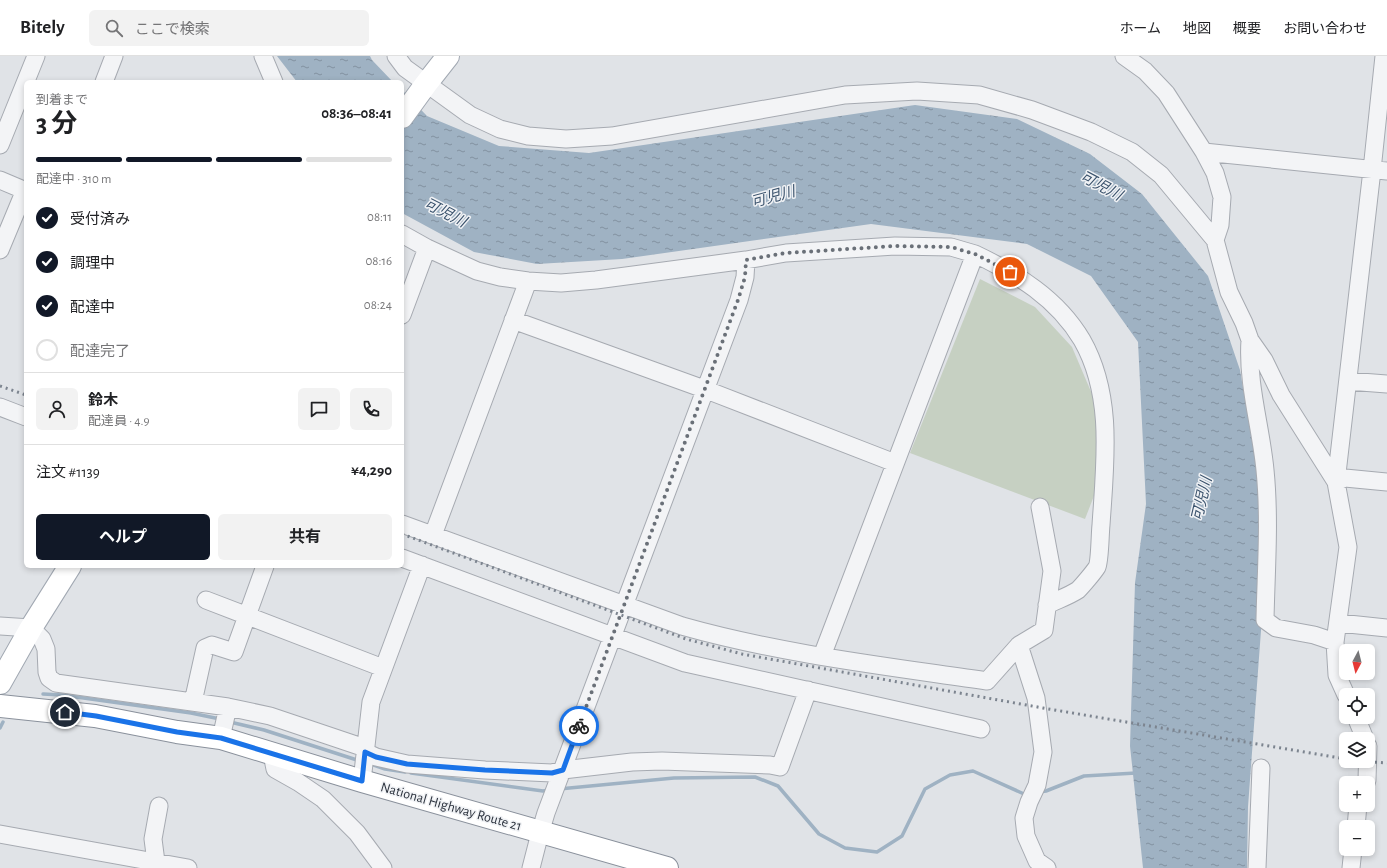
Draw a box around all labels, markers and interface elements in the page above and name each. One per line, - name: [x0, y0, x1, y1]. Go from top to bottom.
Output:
- search box: [89, 10, 369, 46]
- icon: search: [103, 17, 125, 39]
- text: Bitely: [20, 18, 65, 37]
- text: ここで検索: [135, 22, 210, 37]
- text: ホーム: [1119, 22, 1161, 36]
- text: 地図: [1183, 22, 1211, 36]
- text: 概要: [1233, 22, 1261, 36]
- text: お問い合わせ: [1283, 22, 1367, 36]
- text: 到着まで: [36, 94, 88, 107]
- text: 08:36–08:41: [321, 106, 392, 121]
- text: 3 分: [36, 111, 77, 137]
- water label: 可児川: [1078, 168, 1127, 204]
- text: 配達中 · 310 m: [36, 173, 112, 186]
- water label: 可児川: [749, 182, 799, 210]
- water label: 可児川: [422, 195, 471, 231]
- icon: check: [36, 207, 58, 229]
- text: 08:11: [367, 211, 392, 224]
- text: 受付済み: [70, 212, 130, 227]
- icon: check: [36, 251, 58, 273]
- text: 08:16: [365, 255, 392, 268]
- pin: [993, 255, 1027, 289]
- text: 調理中: [70, 256, 115, 271]
- icon: bag: [999, 261, 1021, 283]
- icon: check: [36, 295, 58, 317]
- text: 08:24: [364, 299, 392, 312]
- text: 配達中: [70, 300, 115, 315]
- text: 配達完了: [70, 344, 130, 359]
- button: person: [36, 388, 78, 430]
- button: chat: [298, 388, 340, 430]
- button: phone: [350, 388, 392, 430]
- text: 鈴木: [88, 393, 118, 408]
- text: 配達員 · 4.9: [88, 415, 150, 428]
- text: ¥4,290: [351, 463, 392, 478]
- text: 注文 #1139: [36, 465, 100, 480]
- water label: 可児川: [1189, 473, 1215, 523]
- button: ヘルプ: [36, 514, 210, 560]
- button: 共有: [218, 514, 392, 560]
- north arrow: [1339, 644, 1375, 680]
- map controls: [1339, 644, 1375, 856]
- button: locate: [1339, 688, 1375, 724]
- pin: [48, 695, 82, 729]
- icon: home: [54, 701, 76, 723]
- courier: [559, 706, 599, 746]
- icon: bike: [568, 715, 590, 737]
- button: layers: [1339, 732, 1375, 768]
- button: +: [1339, 776, 1375, 812]
- street label: National Highway Route 21: [379, 780, 523, 834]
- button: −: [1339, 820, 1375, 856]

